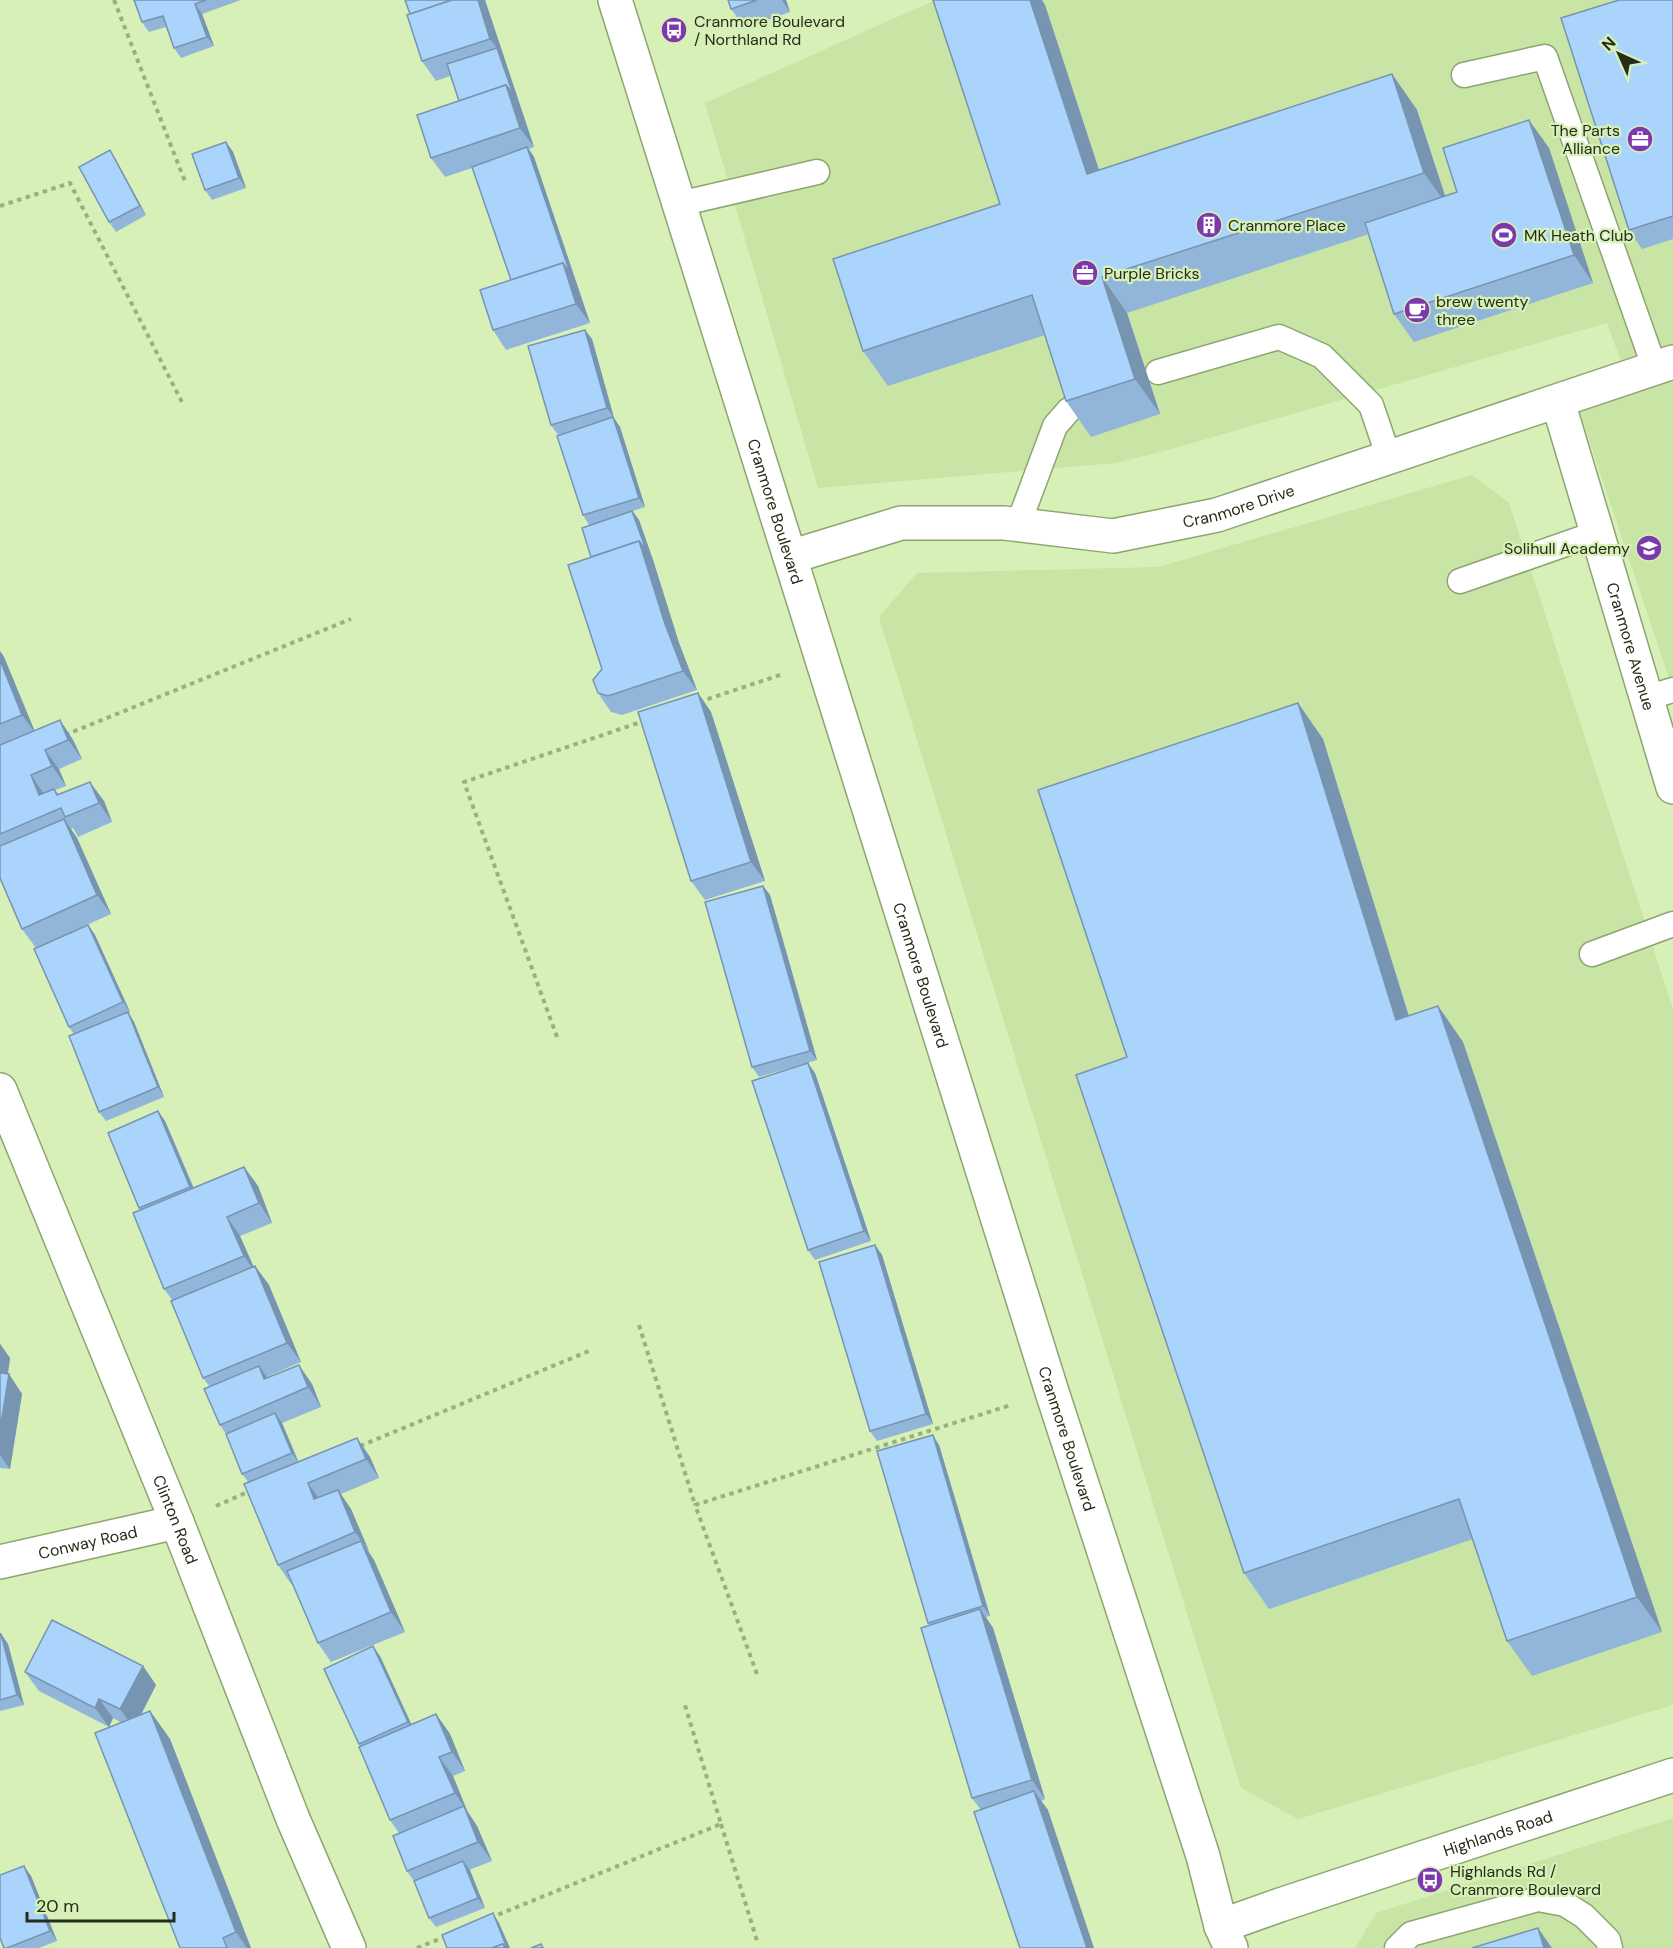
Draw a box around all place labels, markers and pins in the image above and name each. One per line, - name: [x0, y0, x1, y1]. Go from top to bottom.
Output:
- place label: Cranmore Boulevard / Northland Rd: [694, 11, 845, 50]
- bus stop icon: Cranmore Boulevard / Northland Rd: [659, 15, 689, 45]
- place label: The Parts Alliance: [1551, 120, 1620, 159]
- office icon: The Parts Alliance: [1625, 124, 1655, 154]
- building icon: Cranmore Place: [1194, 210, 1224, 240]
- place label: Cranmore Place: [1228, 215, 1346, 236]
- sports icon: MK Heath Club: [1489, 220, 1519, 250]
- place label: MK Heath Club: [1524, 225, 1633, 246]
- office icon: Purple Bricks: [1070, 258, 1100, 288]
- place label: Purple Bricks: [1104, 263, 1200, 284]
- place label: brew twenty three: [1436, 291, 1529, 330]
- cafe icon: brew twenty three: [1402, 295, 1432, 325]
- school or university icon: Solihull Academy: [1634, 533, 1664, 563]
- place label: Solihull Academy: [1504, 538, 1630, 559]
- place label: Highlands Rd / Cranmore Boulevard: [1450, 1861, 1601, 1900]
- bus stop icon: Highlands Rd / Cranmore Boulevard: [1415, 1865, 1445, 1895]

